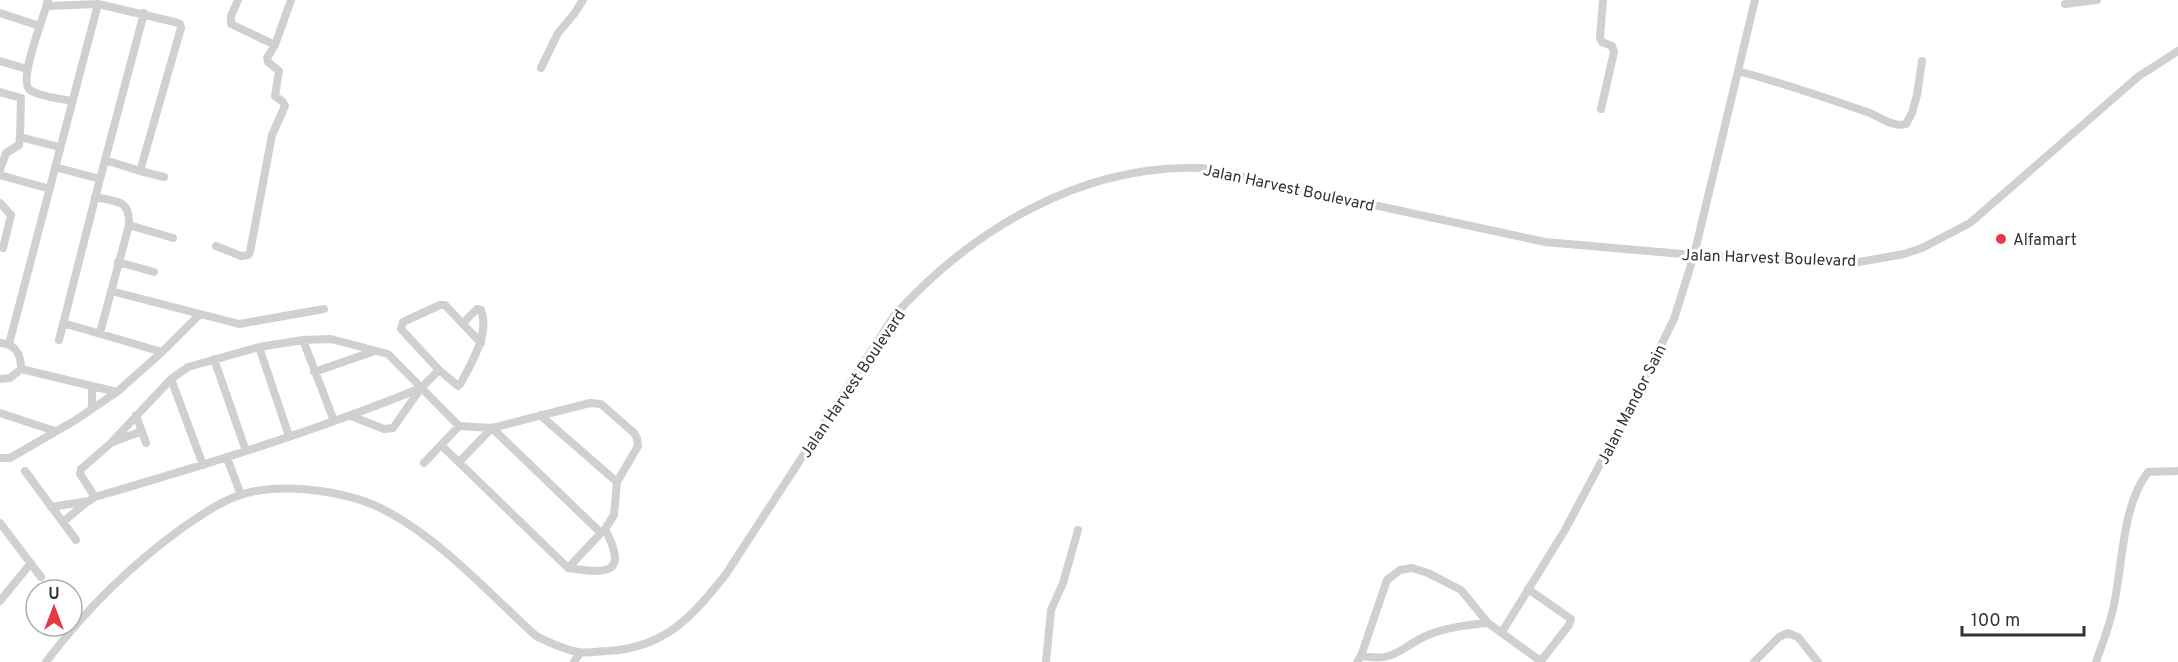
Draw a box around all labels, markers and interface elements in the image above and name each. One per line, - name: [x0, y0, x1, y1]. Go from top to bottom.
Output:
- street label: Jalan Harvest Boulevard: [1201, 161, 1376, 217]
- place label: Alfamart: [2013, 231, 2077, 251]
- marker: Alfamart: [1994, 232, 2008, 246]
- street label: Jalan Harvest Boulevard: [1681, 246, 1856, 272]
- street label: Jalan Harvest Boulevard: [797, 306, 911, 462]
- street label: Jalan Mandor Sain: [1594, 342, 1672, 468]
- north arrow: [24, 578, 84, 638]
- text: U: [48, 585, 60, 605]
- scale bar: [1962, 599, 2084, 637]
- text: 100 m: [1971, 610, 2020, 633]

